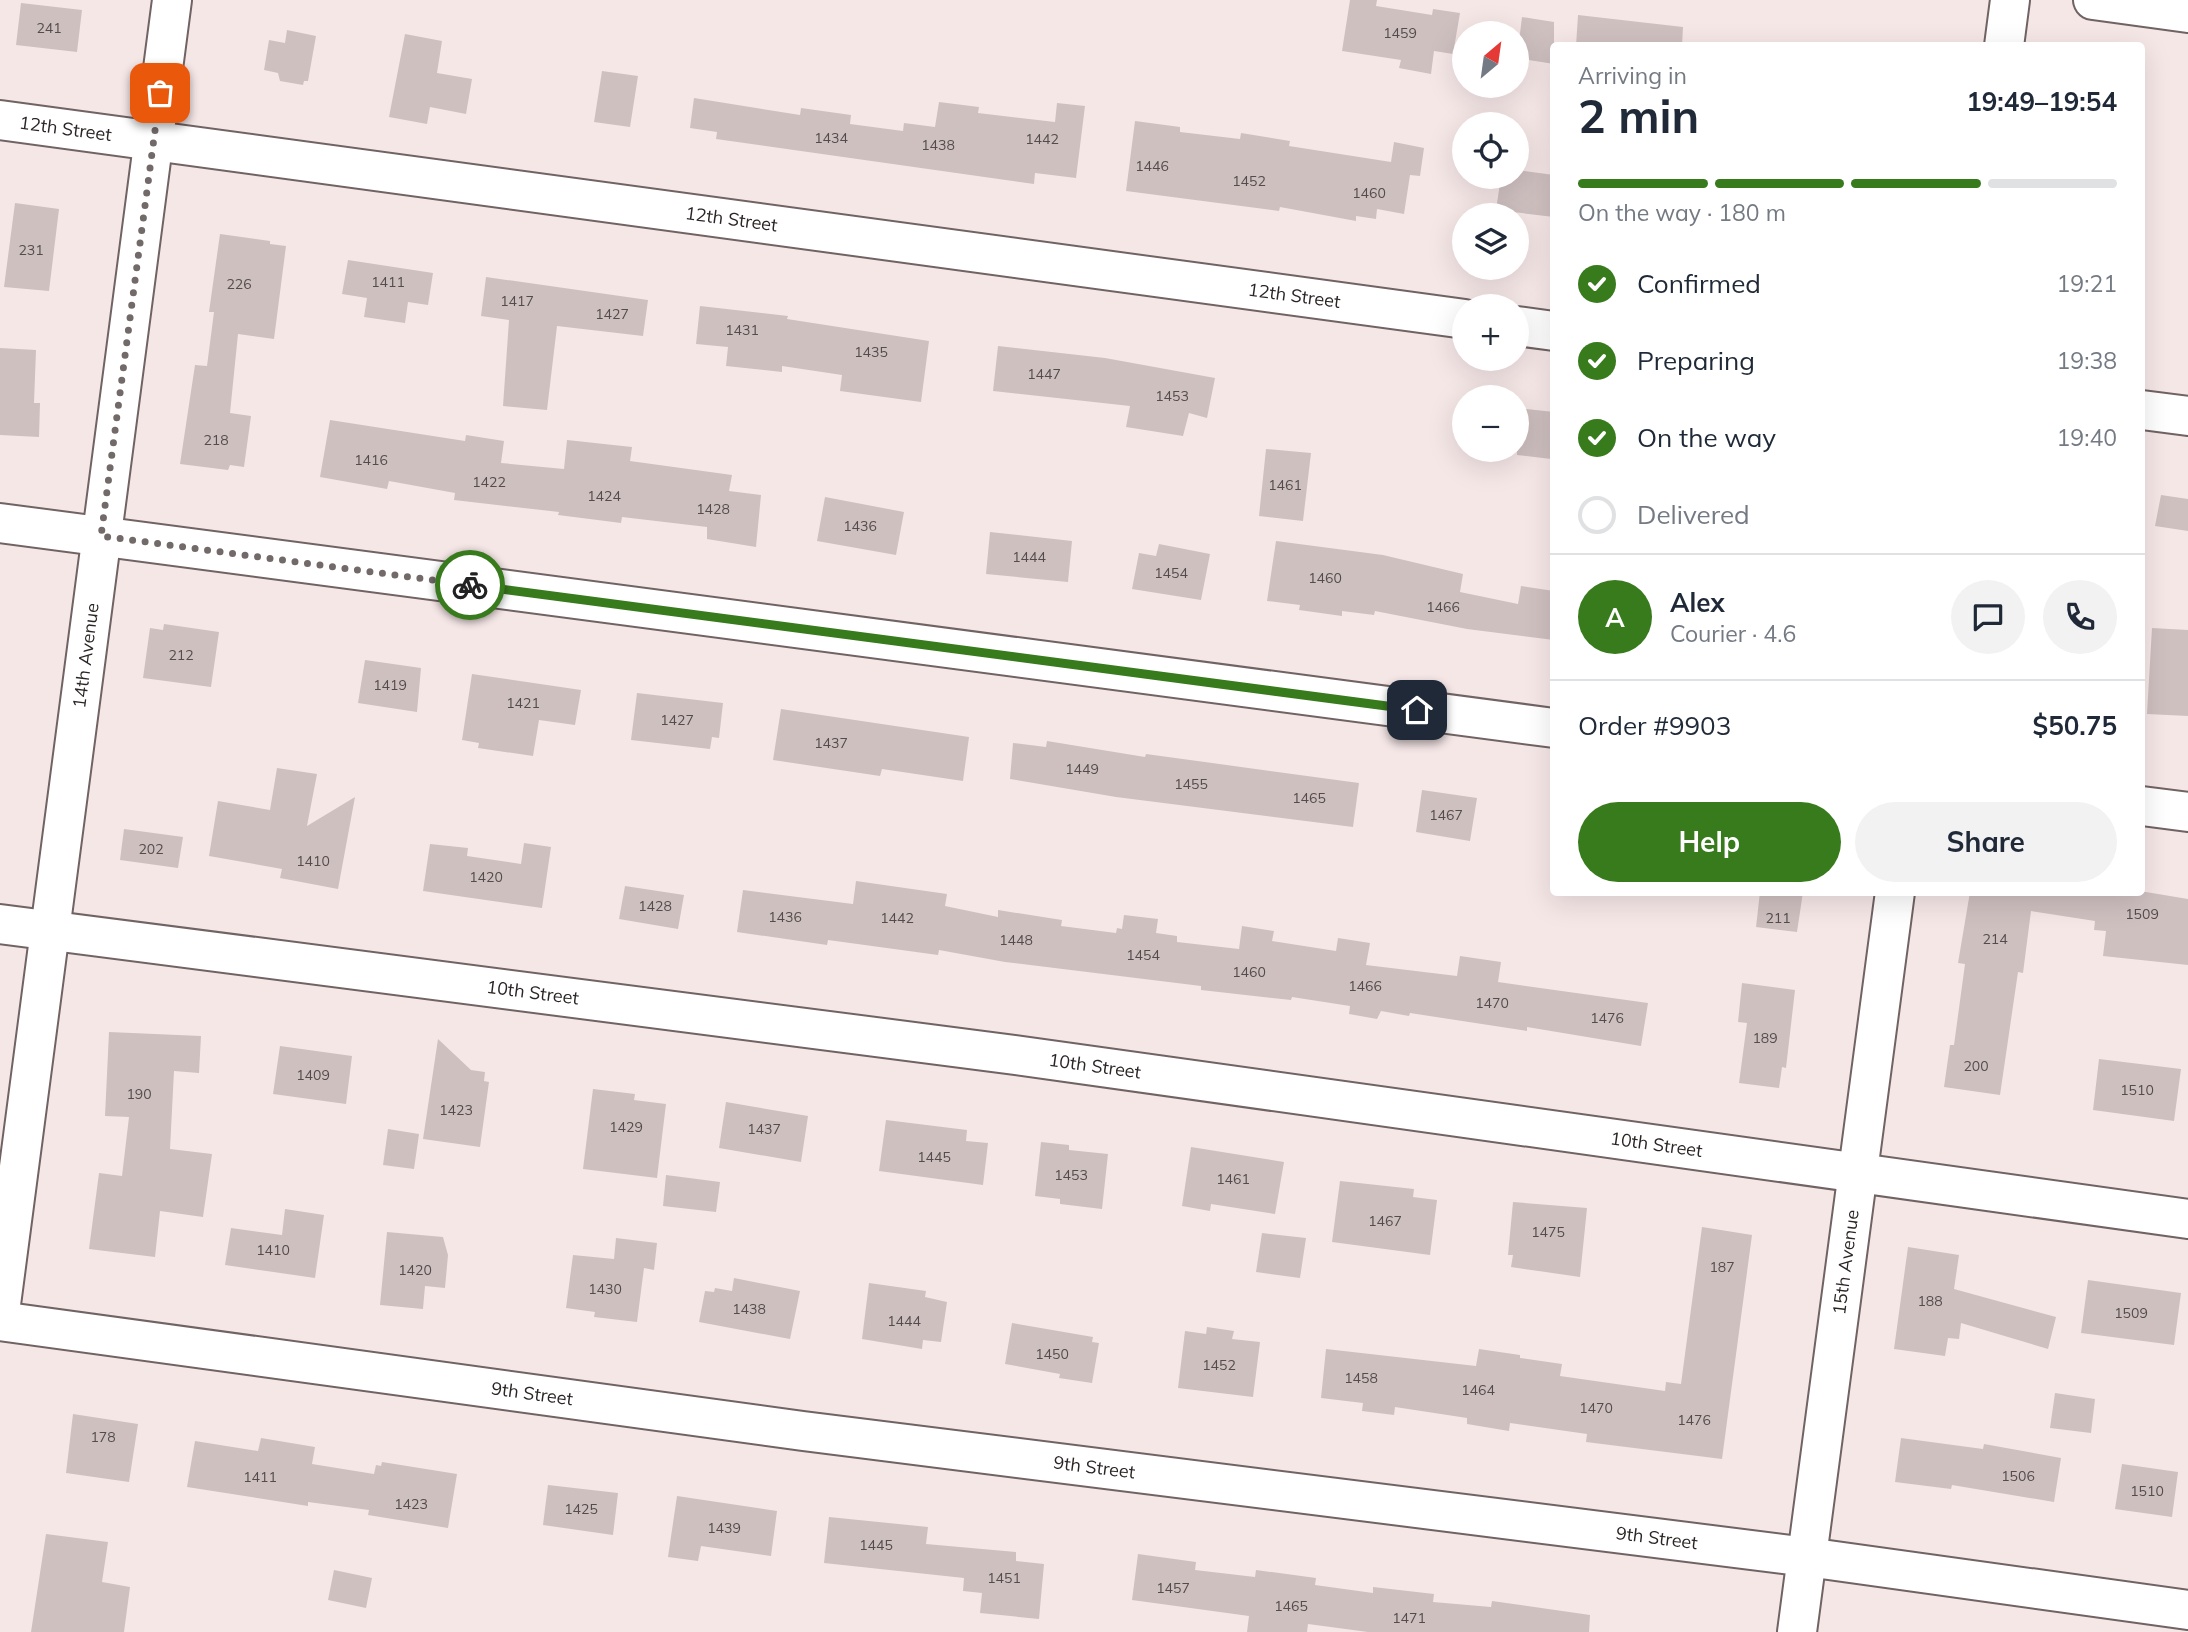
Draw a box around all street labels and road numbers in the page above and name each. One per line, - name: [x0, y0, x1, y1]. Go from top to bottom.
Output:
- street label: 12th Street: [18, 111, 113, 146]
- street label: 12th Street: [684, 201, 779, 236]
- street label: 12th Street: [1247, 278, 1342, 313]
- street label: 14th Avenue: [67, 602, 104, 710]
- street label: 10th Street: [485, 975, 580, 1010]
- street label: 10th Street: [1047, 1048, 1143, 1083]
- street label: 10th Street: [1609, 1126, 1704, 1162]
- street label: 15th Avenue: [1827, 1208, 1864, 1316]
- street label: 9th Street: [490, 1376, 574, 1410]
- street label: 9th Street: [1052, 1451, 1137, 1484]
- street label: 9th Street: [1615, 1521, 1699, 1554]

